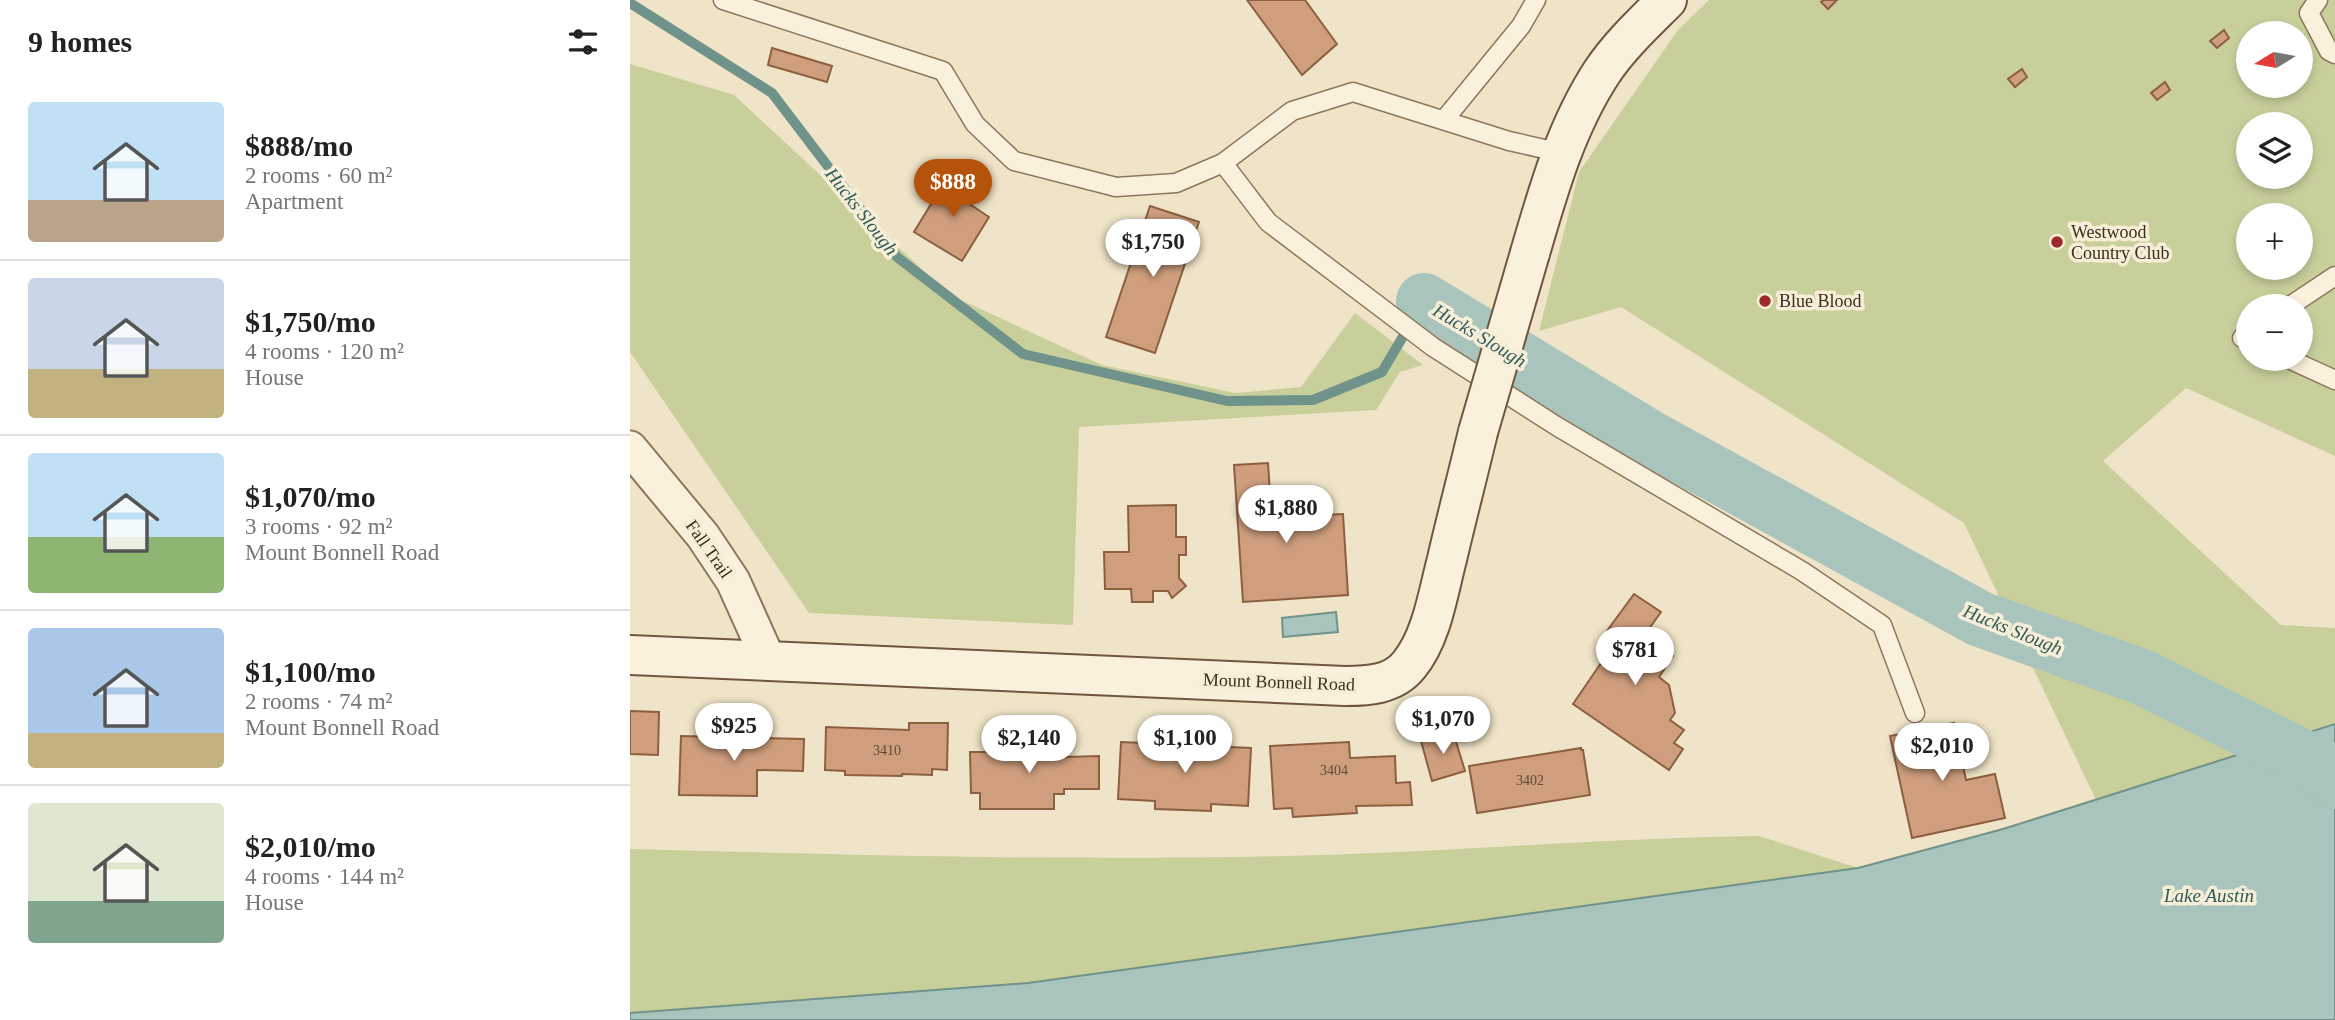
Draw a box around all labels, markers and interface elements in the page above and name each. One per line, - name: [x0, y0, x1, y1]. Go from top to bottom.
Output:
- north arrow: [2236, 21, 2314, 98]
- map controls: [2236, 21, 2313, 371]
- icon: filters: [564, 23, 602, 61]
- text: 9 homes: [28, 25, 132, 58]
- button: layers: [2236, 112, 2313, 189]
- text: $888/mo: [245, 129, 353, 162]
- icon: home: [84, 130, 168, 214]
- pin: $888: [912, 160, 994, 219]
- text: 2 rooms · 60 m²: [245, 163, 392, 188]
- water label: Hucks Slough: [820, 163, 902, 259]
- text: $888: [930, 169, 976, 194]
- text: Apartment: [245, 189, 343, 214]
- button: +: [2236, 203, 2313, 280]
- pin: $1,750: [1096, 219, 1210, 279]
- place label: Westwood Country Club: [2071, 222, 2170, 263]
- text: $1,750: [1121, 229, 1185, 254]
- marker: Westwood Country Club: [2049, 234, 2065, 250]
- place label: Blue Blood: [1779, 291, 1862, 311]
- marker: Blue Blood: [1757, 293, 1773, 309]
- button: −: [2236, 294, 2313, 371]
- water label: Hucks Slough: [1428, 299, 1530, 371]
- text: $1,750/mo: [245, 305, 376, 338]
- icon: home: [84, 306, 168, 390]
- text: 4 rooms · 120 m²: [245, 339, 404, 364]
- text: House: [245, 365, 304, 390]
- text: $1,070/mo: [245, 480, 376, 513]
- icon: home: [84, 481, 168, 565]
- pin: $1,880: [1229, 486, 1343, 545]
- text: $1,880: [1254, 495, 1318, 520]
- text: 3 rooms · 92 m²: [245, 514, 392, 539]
- street label: Fall Trail: [682, 516, 736, 582]
- text: Mount Bonnell Road: [245, 540, 439, 565]
- water label: Hucks Slough: [1959, 600, 2065, 659]
- pin: $781: [1594, 628, 1676, 687]
- text: $781: [1612, 637, 1658, 662]
- text: $1,100/mo: [245, 655, 376, 688]
- icon: home: [84, 656, 168, 740]
- street label: Mount Bonnell Road: [1203, 669, 1355, 695]
- text: 2 rooms · 74 m²: [245, 689, 392, 714]
- pin: $1,070: [1386, 696, 1500, 756]
- pin: $925: [693, 704, 775, 763]
- text: $1,070: [1411, 706, 1475, 731]
- text: $925: [711, 713, 757, 738]
- text: Mount Bonnell Road: [245, 715, 439, 740]
- pin: $2,140: [972, 716, 1086, 775]
- pin: $1,100: [1128, 716, 1242, 775]
- pin: $2,010: [1885, 724, 1999, 783]
- text: $2,140: [997, 725, 1061, 750]
- text: $1,100: [1153, 725, 1217, 750]
- text: $2,010: [1910, 733, 1974, 758]
- house number: 3410: [873, 743, 901, 758]
- house number: 3404: [1320, 763, 1348, 778]
- house number: 3402: [1516, 773, 1544, 788]
- text: $2,010/mo: [245, 830, 376, 863]
- icon: home: [84, 831, 168, 915]
- text: 4 rooms · 144 m²: [245, 864, 404, 889]
- water label: Lake Austin: [2163, 885, 2254, 906]
- text: House: [245, 890, 304, 915]

